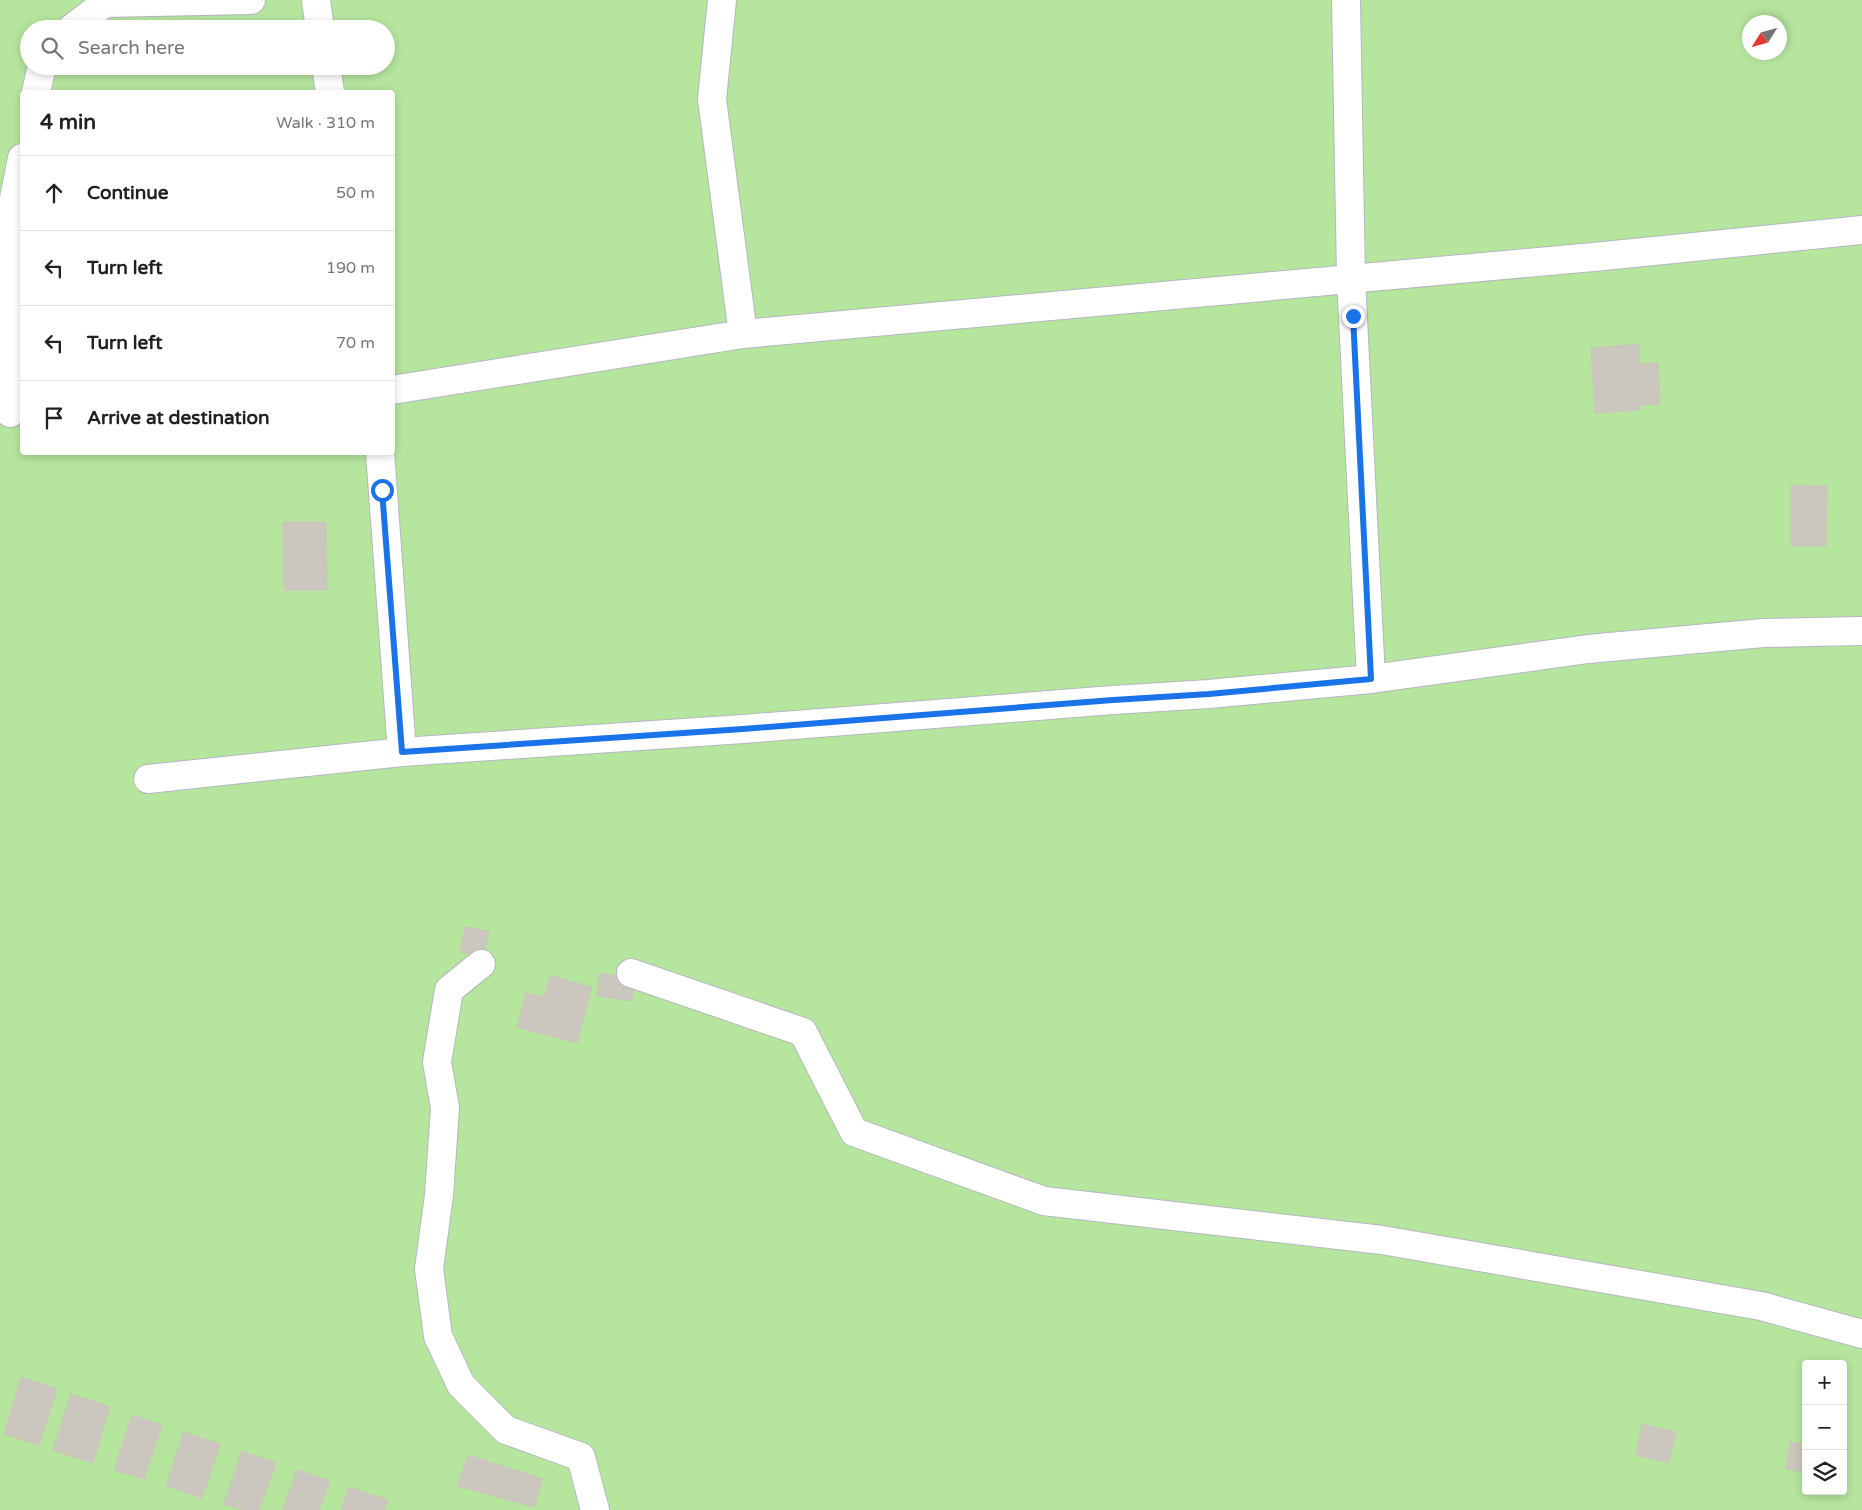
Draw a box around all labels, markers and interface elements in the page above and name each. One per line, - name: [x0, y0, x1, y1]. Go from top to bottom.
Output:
- north arrow: [1742, 15, 1787, 60]
- search box: [20, 20, 395, 75]
- icon: search: [38, 34, 66, 62]
- text: Search here: [78, 37, 185, 59]
- text: 4 min: [40, 110, 96, 135]
- text: Walk · 310 m: [276, 113, 375, 133]
- icon: ahead: [40, 179, 68, 207]
- text: Continue: [87, 182, 169, 204]
- text: 50 m: [336, 183, 375, 203]
- icon: left: [40, 254, 68, 282]
- text: Turn left: [87, 257, 163, 279]
- text: 190 m: [326, 258, 375, 278]
- route end: [1342, 305, 1365, 328]
- icon: left: [40, 329, 68, 357]
- text: Turn left: [87, 332, 163, 354]
- text: 70 m: [336, 333, 375, 353]
- icon: arrive: [40, 404, 68, 432]
- text: Arrive at destination: [87, 407, 270, 429]
- route start: [371, 479, 394, 502]
- map controls: [1802, 1360, 1847, 1495]
- button: +: [1802, 1360, 1847, 1405]
- button: −: [1802, 1405, 1847, 1450]
- button: layers: [1802, 1450, 1847, 1495]

